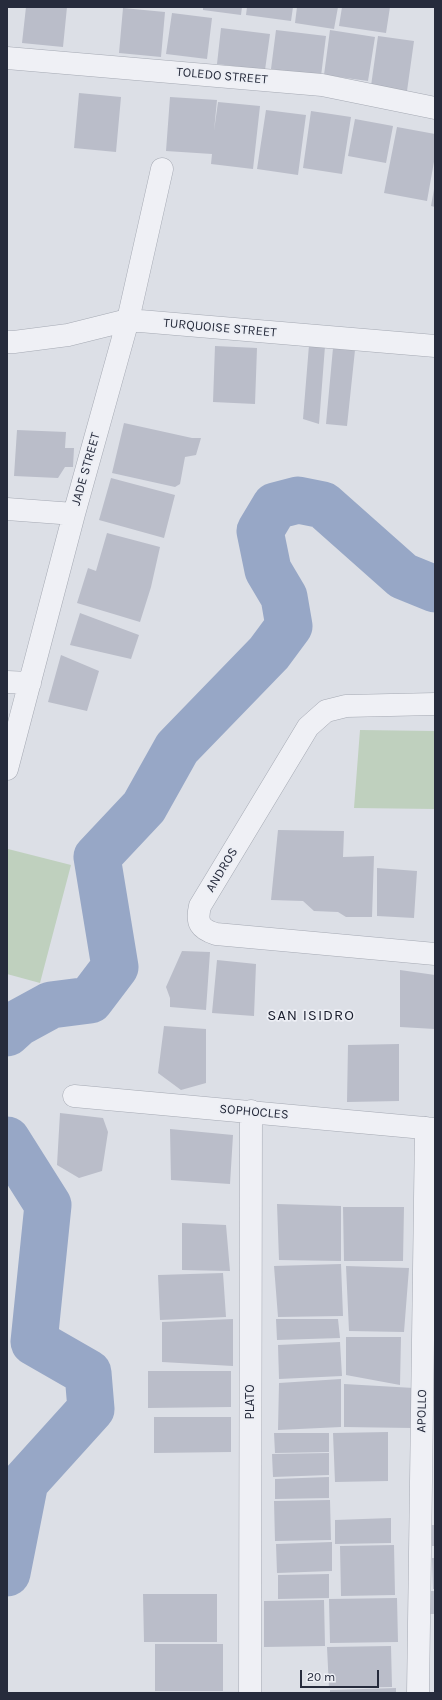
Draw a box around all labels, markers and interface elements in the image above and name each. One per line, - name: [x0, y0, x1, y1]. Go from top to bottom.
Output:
- street label: TOLEDO STREET: [176, 64, 268, 88]
- street label: TURQUOISE STREET: [163, 315, 277, 341]
- street label: JADE STREET: [68, 431, 104, 507]
- street label: ANDROS: [203, 845, 241, 895]
- district label: SAN ISIDRO: [267, 1007, 355, 1025]
- street label: SOPHOCLES: [219, 1101, 289, 1123]
- street label: PLATO: [242, 1384, 258, 1420]
- street label: APOLLO: [414, 1389, 430, 1433]
- scale bar: [302, 1662, 381, 1688]
- text: 20 m: [307, 1670, 335, 1684]

